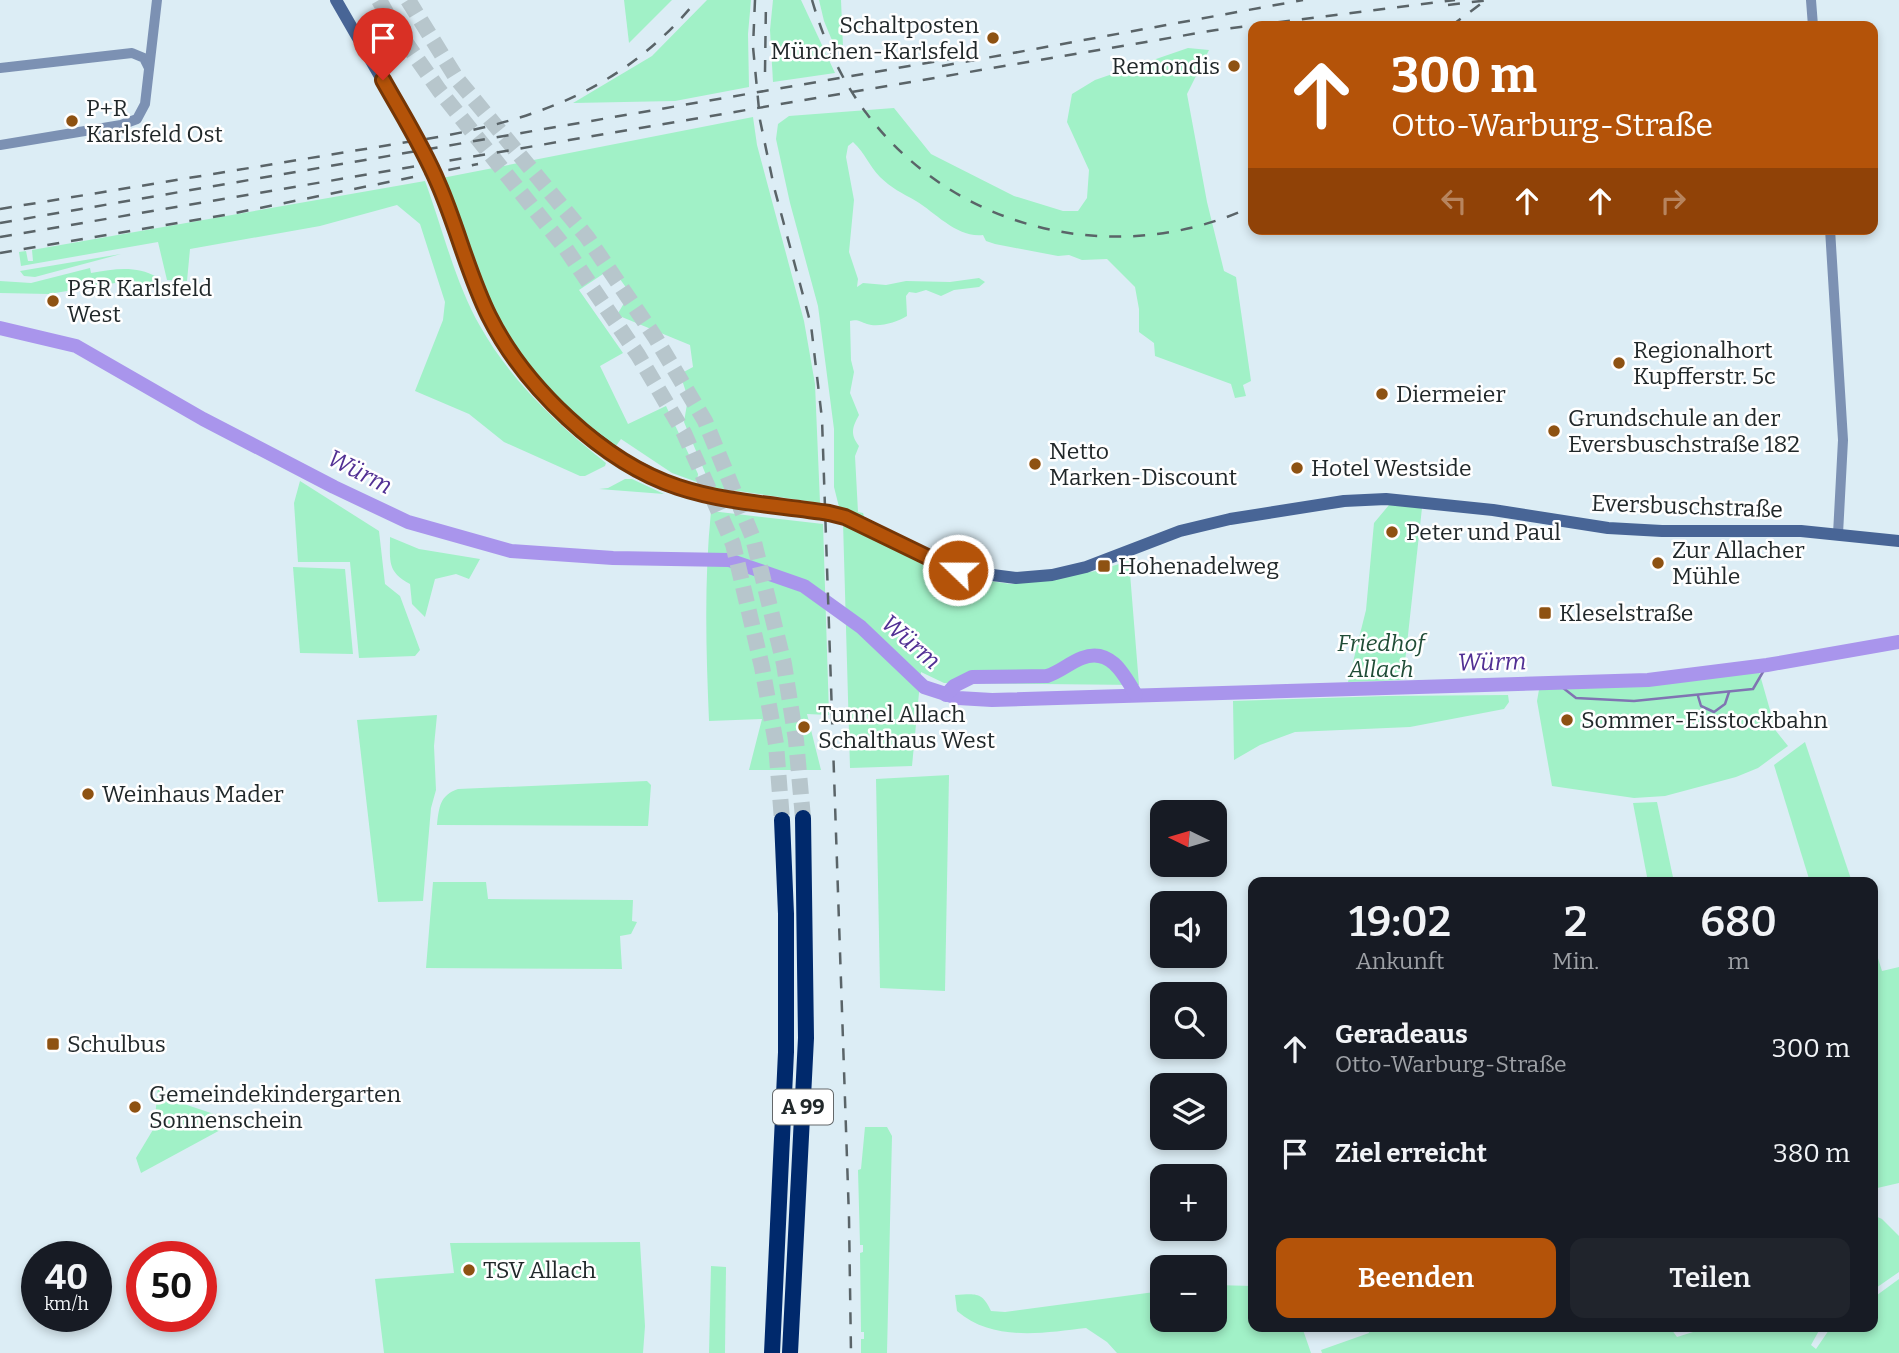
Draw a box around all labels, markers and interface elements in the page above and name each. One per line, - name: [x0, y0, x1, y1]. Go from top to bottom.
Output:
- pin: [353, 8, 413, 80]
- place label: Schaltposten München-Karlsfeld: [770, 11, 979, 65]
- icon: arrive: [364, 19, 402, 57]
- marker: Schaltposten München-Karlsfeld: [985, 30, 1001, 46]
- text: 300 m: [1391, 46, 1537, 105]
- icon: ahead: [1276, 49, 1367, 140]
- place label: Remondis: [1112, 52, 1220, 80]
- marker: Remondis: [1226, 58, 1242, 74]
- place label: P+R Karlsfeld Ost: [86, 94, 223, 148]
- text: Otto-Warburg-Straße: [1391, 106, 1713, 144]
- marker: P+R Karlsfeld Ost: [64, 113, 80, 129]
- icon: left: [1435, 182, 1473, 220]
- icon: ahead: [1508, 182, 1546, 220]
- icon: ahead: [1581, 182, 1619, 220]
- icon: right: [1654, 182, 1692, 220]
- place label: P&R Karlsfeld West: [67, 274, 213, 328]
- marker: P&R Karlsfeld West: [45, 293, 61, 309]
- place label: Regionalhort Kupfferstr. 5c: [1633, 336, 1776, 390]
- marker: Regionalhort Kupfferstr. 5c: [1611, 355, 1627, 371]
- place label: Diermeier: [1396, 380, 1506, 408]
- marker: Diermeier: [1374, 386, 1390, 402]
- place label: Grundschule an der Eversbuschstraße 182: [1568, 404, 1800, 458]
- marker: Grundschule an der Eversbuschstraße 182: [1546, 423, 1562, 439]
- place label: Netto Marken-Discount: [1049, 437, 1237, 491]
- water label: Würm: [323, 444, 397, 500]
- place label: Hotel Westside: [1311, 454, 1472, 482]
- marker: Netto Marken-Discount: [1027, 456, 1043, 472]
- marker: Hotel Westside: [1289, 460, 1305, 476]
- street label: Eversbuschstraße: [1591, 489, 1783, 523]
- place label: Peter und Paul: [1406, 518, 1561, 546]
- marker: Peter und Paul: [1384, 524, 1400, 540]
- position arrow: [921, 533, 995, 607]
- place label: Zur Allacher Mühle: [1672, 536, 1805, 590]
- place label: Hohenadelweg: [1118, 552, 1279, 580]
- marker: Zur Allacher Mühle: [1650, 555, 1666, 571]
- marker: Hohenadelweg: [1096, 558, 1112, 574]
- place label: Kleselstraße: [1559, 599, 1693, 627]
- marker: Kleselstraße: [1537, 605, 1553, 621]
- water label: Würm: [876, 609, 946, 675]
- park label: Friedhof Allach: [1337, 629, 1428, 683]
- water label: Würm: [1457, 647, 1527, 677]
- place label: Tunnel Allach Schalthaus West: [818, 700, 995, 754]
- place label: Sommer-Eisstockbahn: [1581, 706, 1828, 734]
- marker: Sommer-Eisstockbahn: [1559, 712, 1575, 728]
- marker: Tunnel Allach Schalthaus West: [796, 719, 812, 735]
- place label: Weinhaus Mader: [102, 780, 284, 808]
- marker: Weinhaus Mader: [80, 786, 96, 802]
- north arrow: [1150, 800, 1227, 877]
- map controls: [1150, 800, 1227, 1332]
- button: sound: [1150, 891, 1227, 968]
- text: 19:02: [1349, 897, 1451, 947]
- text: 2: [1564, 897, 1587, 947]
- text: 680: [1700, 897, 1777, 947]
- text: Ankunft: [1356, 947, 1444, 975]
- text: Min.: [1552, 947, 1599, 975]
- text: m: [1728, 947, 1750, 975]
- button: search: [1150, 982, 1227, 1059]
- text: Geradeaus: [1335, 1019, 1468, 1050]
- place label: Schulbus: [67, 1030, 166, 1058]
- icon: ahead: [1276, 1030, 1314, 1068]
- text: 300 m: [1772, 1033, 1850, 1064]
- marker: Schulbus: [45, 1036, 61, 1052]
- text: Otto-Warburg-Straße: [1335, 1050, 1566, 1078]
- button: layers: [1150, 1073, 1227, 1150]
- place label: Gemeindekindergarten Sonnenschein: [149, 1080, 402, 1134]
- road number: A 99: [773, 1090, 833, 1124]
- marker: Gemeindekindergarten Sonnenschein: [127, 1099, 143, 1115]
- icon: arrive: [1276, 1135, 1314, 1173]
- text: Ziel erreicht: [1335, 1138, 1487, 1169]
- text: 380 m: [1773, 1138, 1850, 1169]
- button: +: [1150, 1164, 1227, 1241]
- button: Beenden: [1276, 1238, 1556, 1318]
- button: Teilen: [1570, 1238, 1850, 1318]
- speed limit sign: 50: [126, 1241, 217, 1332]
- button: −: [1150, 1255, 1227, 1332]
- text: 40: [45, 1256, 88, 1298]
- place label: TSV Allach: [483, 1256, 596, 1284]
- marker: TSV Allach: [461, 1262, 477, 1278]
- text: km/h: [44, 1293, 89, 1315]

